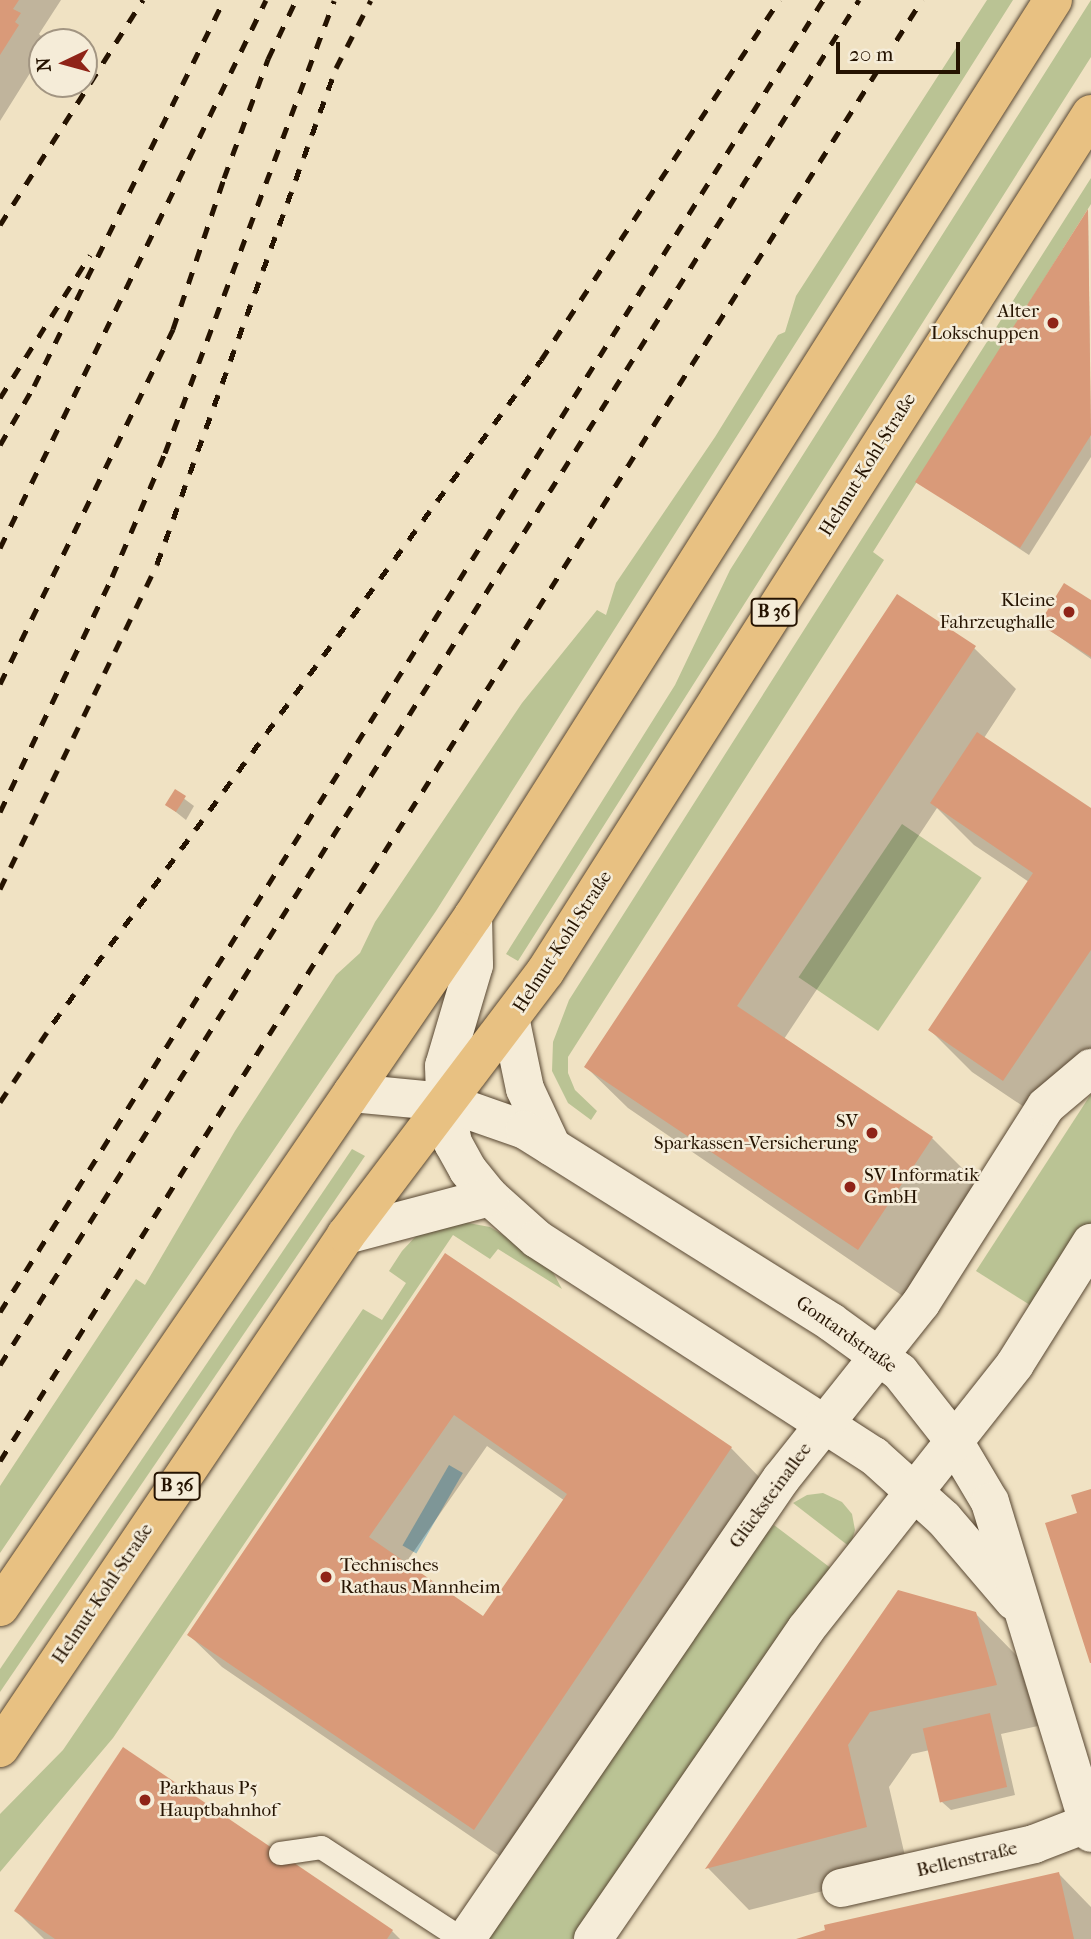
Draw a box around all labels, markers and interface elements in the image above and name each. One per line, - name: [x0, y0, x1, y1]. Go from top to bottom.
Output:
- north arrow: [28, 28, 98, 98]
- scale bar: [839, 28, 963, 72]
- text: 20 m: [849, 42, 893, 66]
- text: N: [32, 57, 56, 73]
- place label: Alter Lokschuppen: [931, 301, 1039, 345]
- marker: Alter Lokschuppen: [1045, 315, 1061, 331]
- street label: Helmut-Kohl-Straße: [815, 389, 921, 541]
- place label: Kleine Fahrzeughalle: [940, 590, 1055, 634]
- road number: B 36: [750, 598, 798, 626]
- marker: Kleine Fahrzeughalle: [1061, 604, 1077, 620]
- street label: Helmut-Kohl-Straße: [509, 867, 617, 1017]
- place label: SV Sparkassen-Versicherung: [654, 1111, 858, 1155]
- marker: SV Sparkassen-Versicherung: [864, 1125, 880, 1141]
- place label: SV Informatik GmbH: [864, 1165, 979, 1209]
- marker: SV Informatik GmbH: [842, 1179, 858, 1195]
- street label: Gontardstraße: [791, 1292, 901, 1378]
- street label: Glücksteinallee: [725, 1439, 817, 1553]
- road number: B 36: [152, 1471, 202, 1500]
- street label: Helmut-Kohl-Straße: [48, 1519, 158, 1669]
- place label: Technisches Rathaus Mannheim: [340, 1555, 500, 1599]
- marker: Technisches Rathaus Mannheim: [318, 1569, 334, 1585]
- place label: Parkhaus P5 Hauptbahnhof: [159, 1778, 277, 1822]
- marker: Parkhaus P5 Hauptbahnhof: [137, 1792, 153, 1808]
- street label: Bellenstraße: [914, 1837, 1020, 1883]

